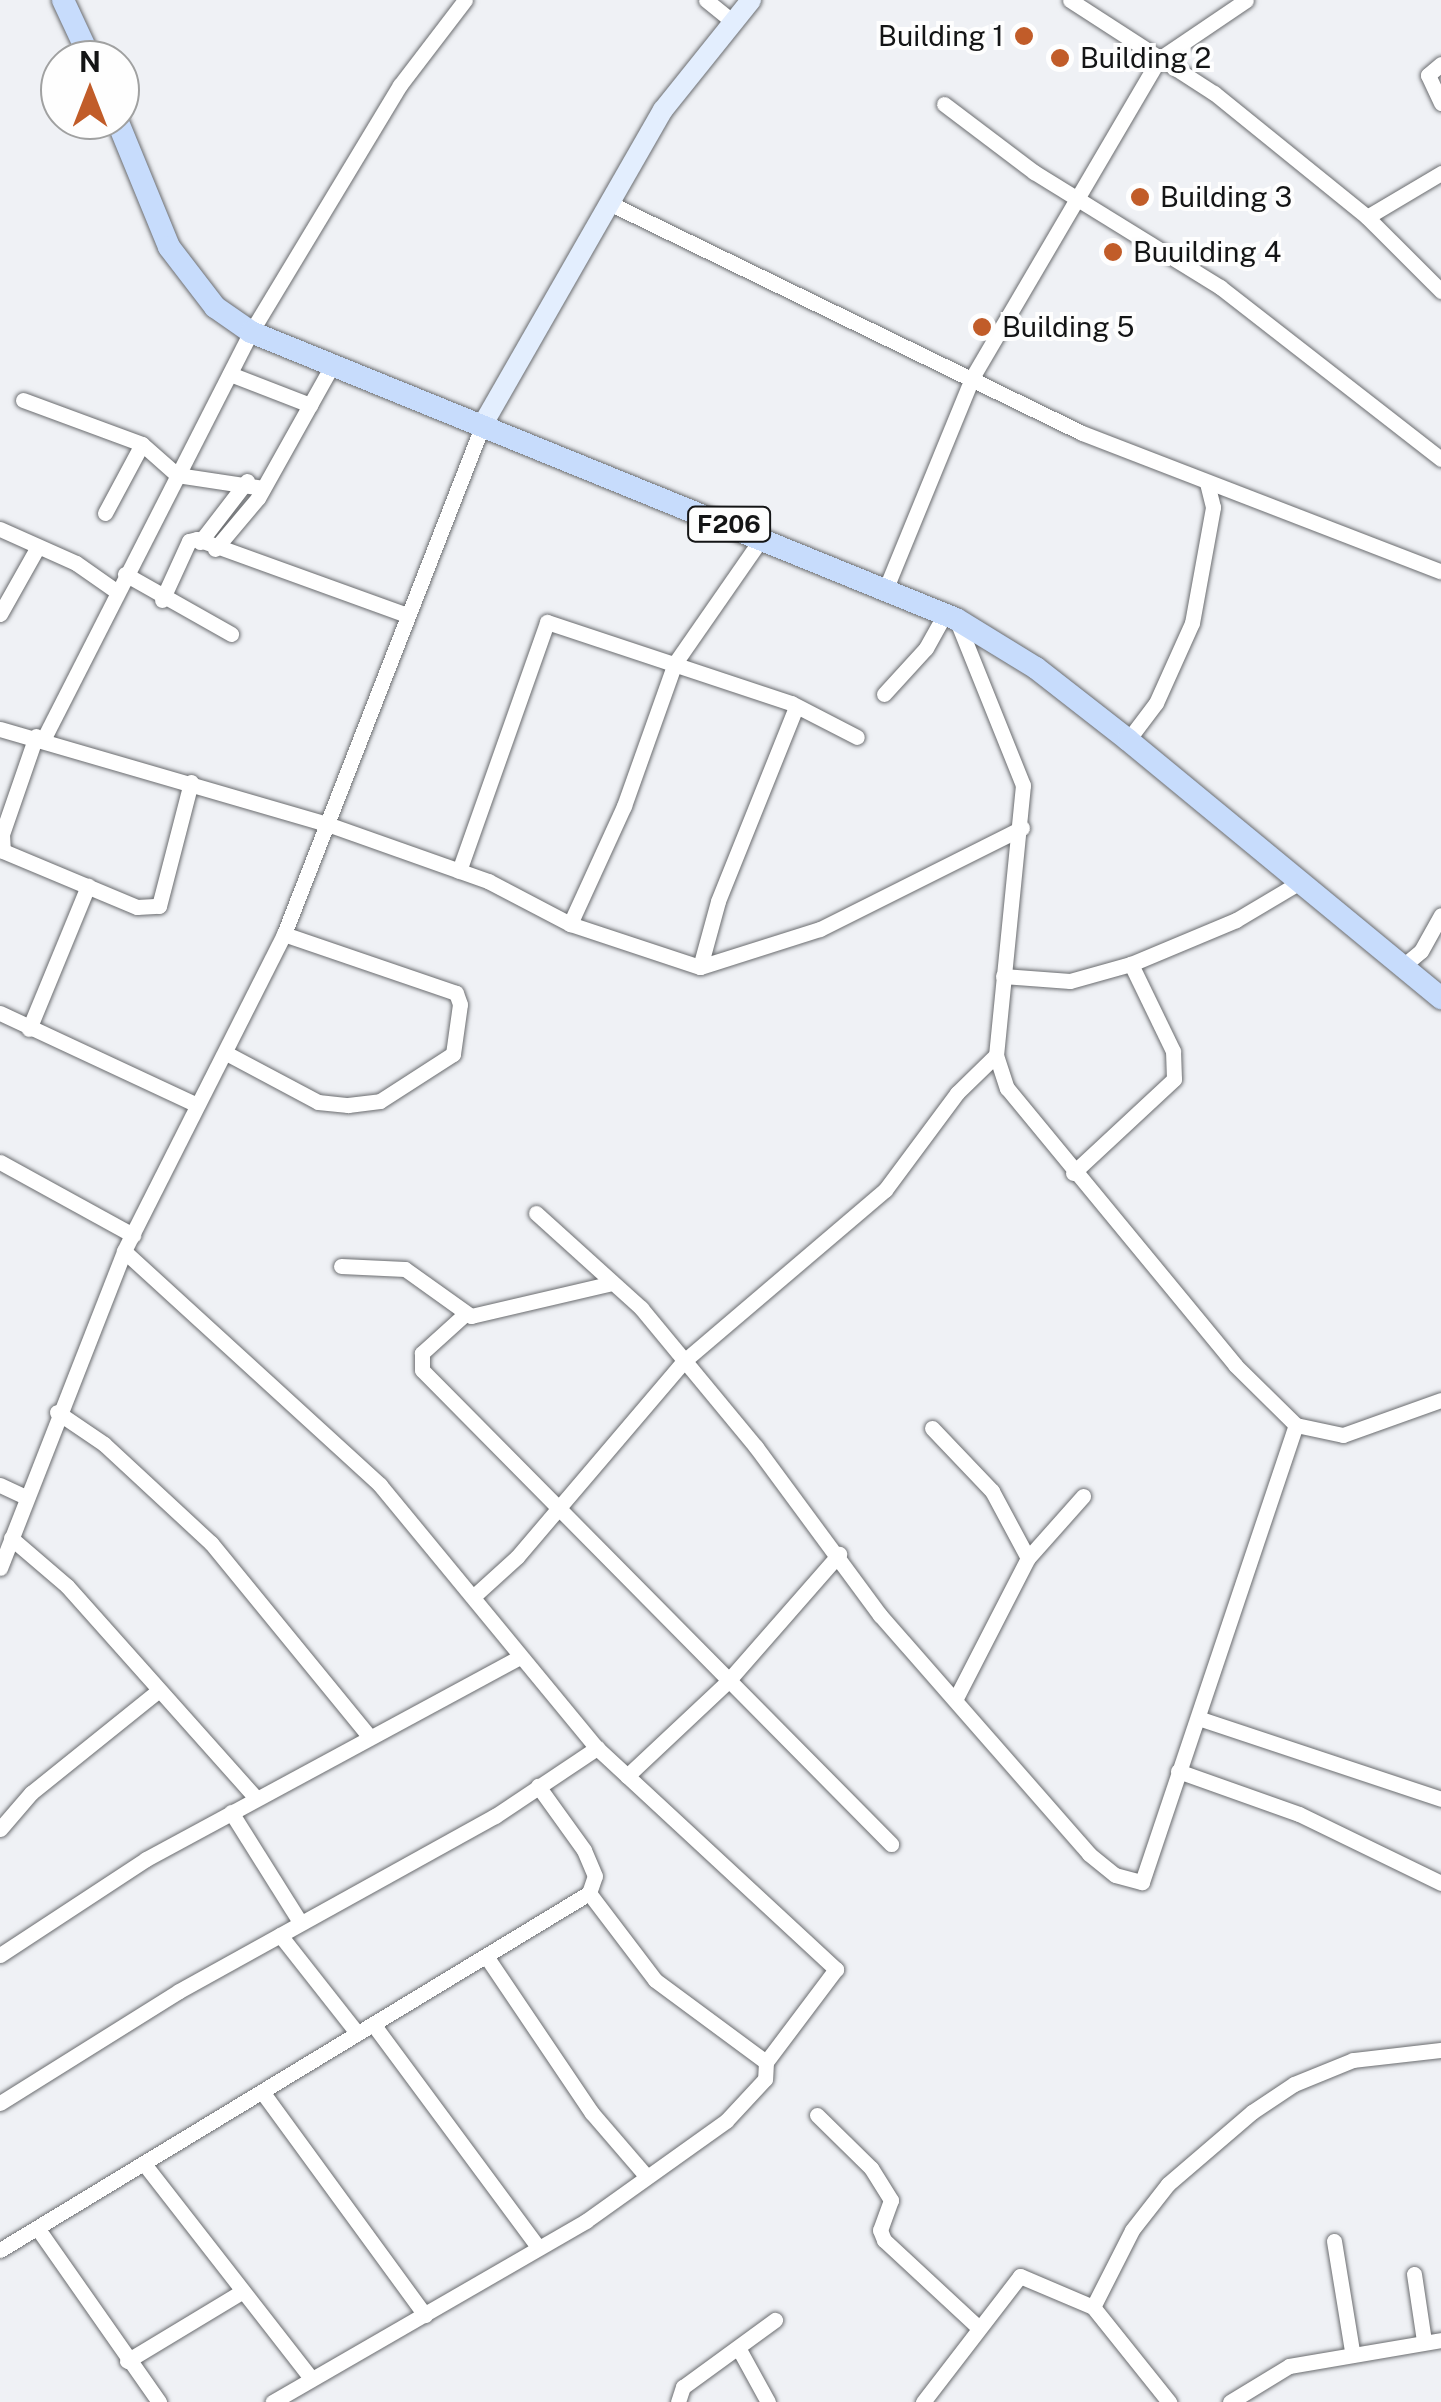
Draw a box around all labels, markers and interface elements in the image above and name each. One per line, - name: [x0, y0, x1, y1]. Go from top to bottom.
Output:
- place label: Building 1: [878, 19, 1004, 53]
- marker: Building 1: [1013, 25, 1035, 47]
- north arrow: [40, 40, 140, 140]
- place label: Building 2: [1080, 41, 1211, 75]
- text: N: [79, 45, 101, 78]
- marker: Building 2: [1049, 47, 1071, 69]
- place label: Building 3: [1160, 180, 1292, 214]
- marker: Building 3: [1129, 186, 1151, 208]
- place label: Buuilding 4: [1133, 235, 1281, 269]
- marker: Buuilding 4: [1102, 241, 1124, 263]
- place label: Building 5: [1002, 310, 1134, 344]
- marker: Building 5: [971, 316, 993, 338]
- road number: F206: [686, 504, 772, 544]

